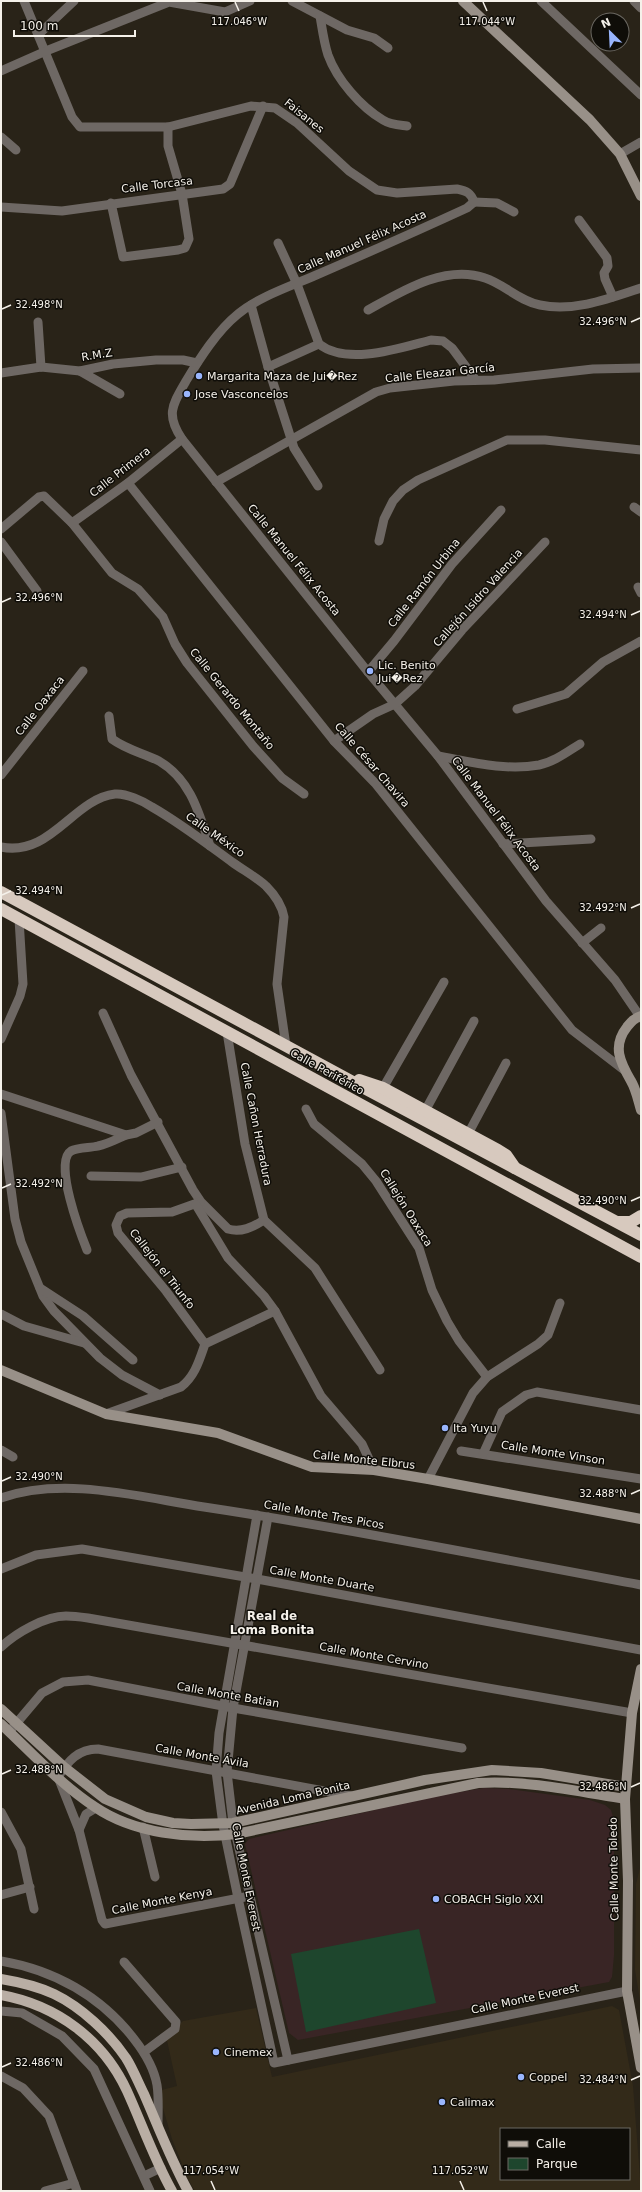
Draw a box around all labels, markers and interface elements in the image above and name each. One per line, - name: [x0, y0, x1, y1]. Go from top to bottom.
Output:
- scale bar: [14, 12, 135, 38]
- north arrow: [590, 12, 630, 52]
- text: 117.046°W: [211, 16, 267, 27]
- text: 117.044°W: [459, 16, 515, 27]
- text: N: [599, 16, 613, 31]
- text: 100 m: [20, 19, 58, 33]
- street label: Faisanes: [282, 96, 327, 136]
- street label: Calle Torcasa: [121, 174, 193, 196]
- street label: Calle Manuel Félix Acosta: [295, 208, 429, 276]
- text: 32.498°N: [15, 299, 63, 310]
- text: 32.496°N: [579, 316, 627, 327]
- street label: R.M.Z: [81, 346, 114, 364]
- street label: Calle Eleazar García: [384, 361, 496, 385]
- place label: Margarita Maza de Jui�Rez: [207, 370, 357, 383]
- marker: Margarita Maza de Jui�Rez: [194, 371, 204, 381]
- place label: Jose Vasconcelos: [194, 388, 288, 401]
- marker: Jose Vasconcelos: [182, 389, 192, 399]
- street label: Calle Primera: [87, 444, 153, 500]
- street label: Calle Manuel Félix Acosta: [245, 502, 343, 618]
- street label: Calle Ramón Urbina: [385, 536, 463, 630]
- street label: Callejón Isidro Valencia: [431, 546, 525, 650]
- text: 32.496°N: [15, 592, 63, 603]
- text: 32.494°N: [579, 609, 627, 620]
- street label: Calle Gerardo Montaño: [187, 646, 277, 753]
- place label: Lic. Benito Jui�Rez: [377, 659, 436, 685]
- marker: Lic. Benito Jui�Rez: [365, 666, 375, 676]
- street label: Calle Oaxaca: [13, 674, 67, 738]
- street label: Calle César Chavira: [332, 720, 412, 810]
- street label: Calle Manuel Félix Acosta: [449, 754, 543, 874]
- street label: Calle México: [183, 810, 247, 860]
- text: 32.494°N: [15, 885, 63, 896]
- text: 32.492°N: [579, 902, 627, 913]
- street label: Calle Periférico: [288, 1046, 366, 1098]
- street label: Calle Cañon Herradura: [238, 1061, 274, 1187]
- street label: Callejón Oaxaca: [377, 1167, 435, 1249]
- text: 32.492°N: [15, 1178, 63, 1189]
- text: 32.490°N: [579, 1195, 627, 1206]
- street label: Callejón el Triunfo: [127, 1226, 197, 1312]
- place label: Ita Yuyu: [453, 1422, 497, 1435]
- marker: Ita Yuyu: [440, 1423, 450, 1433]
- street label: Calle Monte Vinson: [500, 1438, 606, 1468]
- street label: Calle Monte Elbrus: [312, 1448, 416, 1472]
- text: 32.490°N: [15, 1471, 63, 1482]
- text: 32.488°N: [579, 1488, 627, 1499]
- street label: Calle Monte Tres Picos: [263, 1498, 385, 1532]
- street label: Calle Monte Duarte: [268, 1563, 376, 1595]
- district label: Real de Loma Bonita: [230, 1609, 314, 1637]
- street label: Calle Monte Cervino: [318, 1640, 430, 1672]
- street label: Calle Monte Batian: [176, 1680, 280, 1710]
- street label: Calle Monte Ávila: [154, 1741, 250, 1771]
- text: 32.488°N: [15, 1764, 63, 1775]
- street label: Avenida Loma Bonita: [235, 1779, 351, 1817]
- text: 32.486°N: [579, 1781, 627, 1792]
- street label: Calle Monte Toledo: [607, 1817, 621, 1921]
- street label: Calle Monte Everest: [229, 1822, 263, 1933]
- street label: Calle Monte Kenya: [111, 1885, 213, 1917]
- place label: COBACH Siglo XXI: [444, 1893, 543, 1906]
- marker: COBACH Siglo XXI: [431, 1894, 441, 1904]
- street label: Calle Monte Everest: [470, 1981, 581, 2017]
- place label: Cinemex: [224, 2046, 273, 2059]
- marker: Cinemex: [211, 2047, 221, 2057]
- text: 32.486°N: [15, 2057, 63, 2068]
- place label: Coppel: [529, 2071, 567, 2084]
- marker: Coppel: [516, 2072, 526, 2082]
- text: 32.484°N: [579, 2074, 627, 2085]
- place label: Calimax: [450, 2096, 495, 2109]
- marker: Calimax: [437, 2097, 447, 2107]
- legend: [500, 2128, 630, 2180]
- text: Calle: [536, 2137, 566, 2151]
- text: Parque: [536, 2157, 577, 2171]
- text: 117.054°W: [183, 2165, 239, 2176]
- text: 117.052°W: [432, 2165, 488, 2176]

